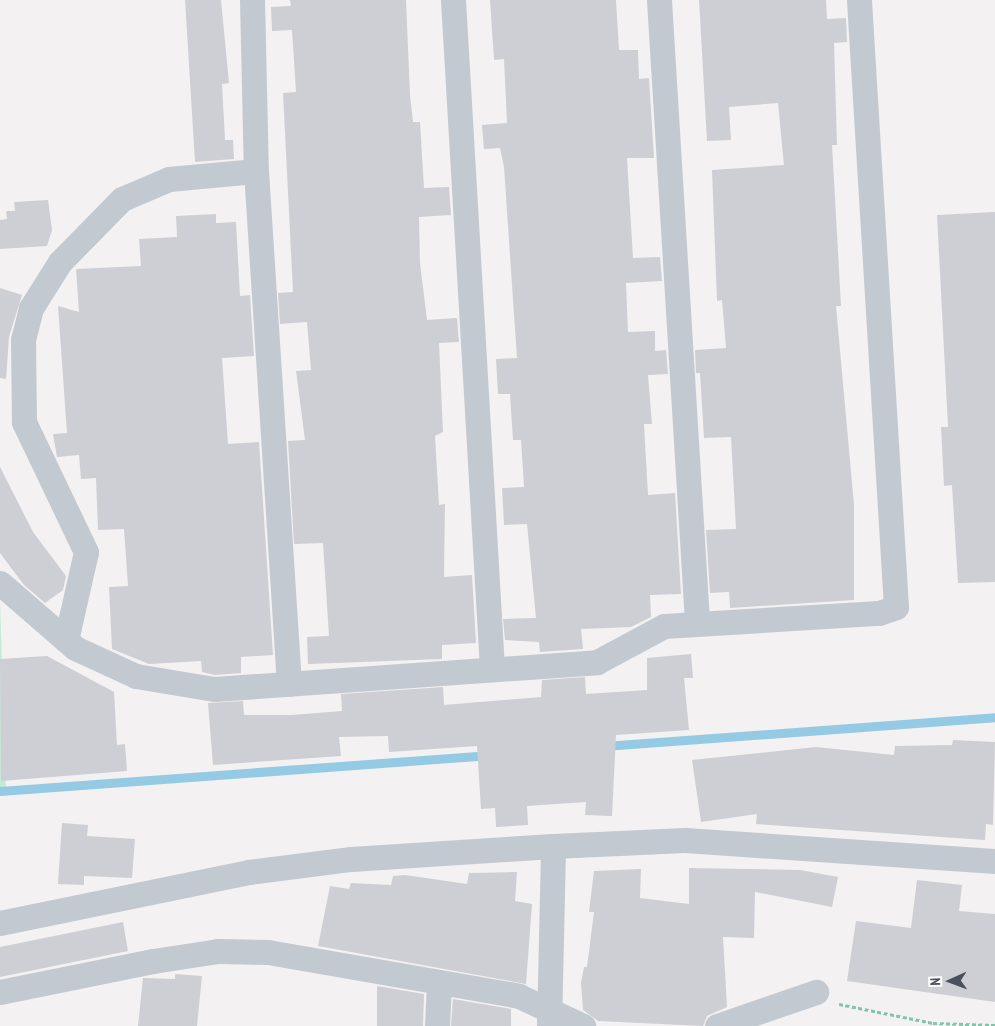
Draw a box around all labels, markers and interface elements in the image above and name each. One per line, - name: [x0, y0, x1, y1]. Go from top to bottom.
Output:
- north arrow: [925, 956, 975, 1006]
- text: N: [926, 977, 944, 986]

